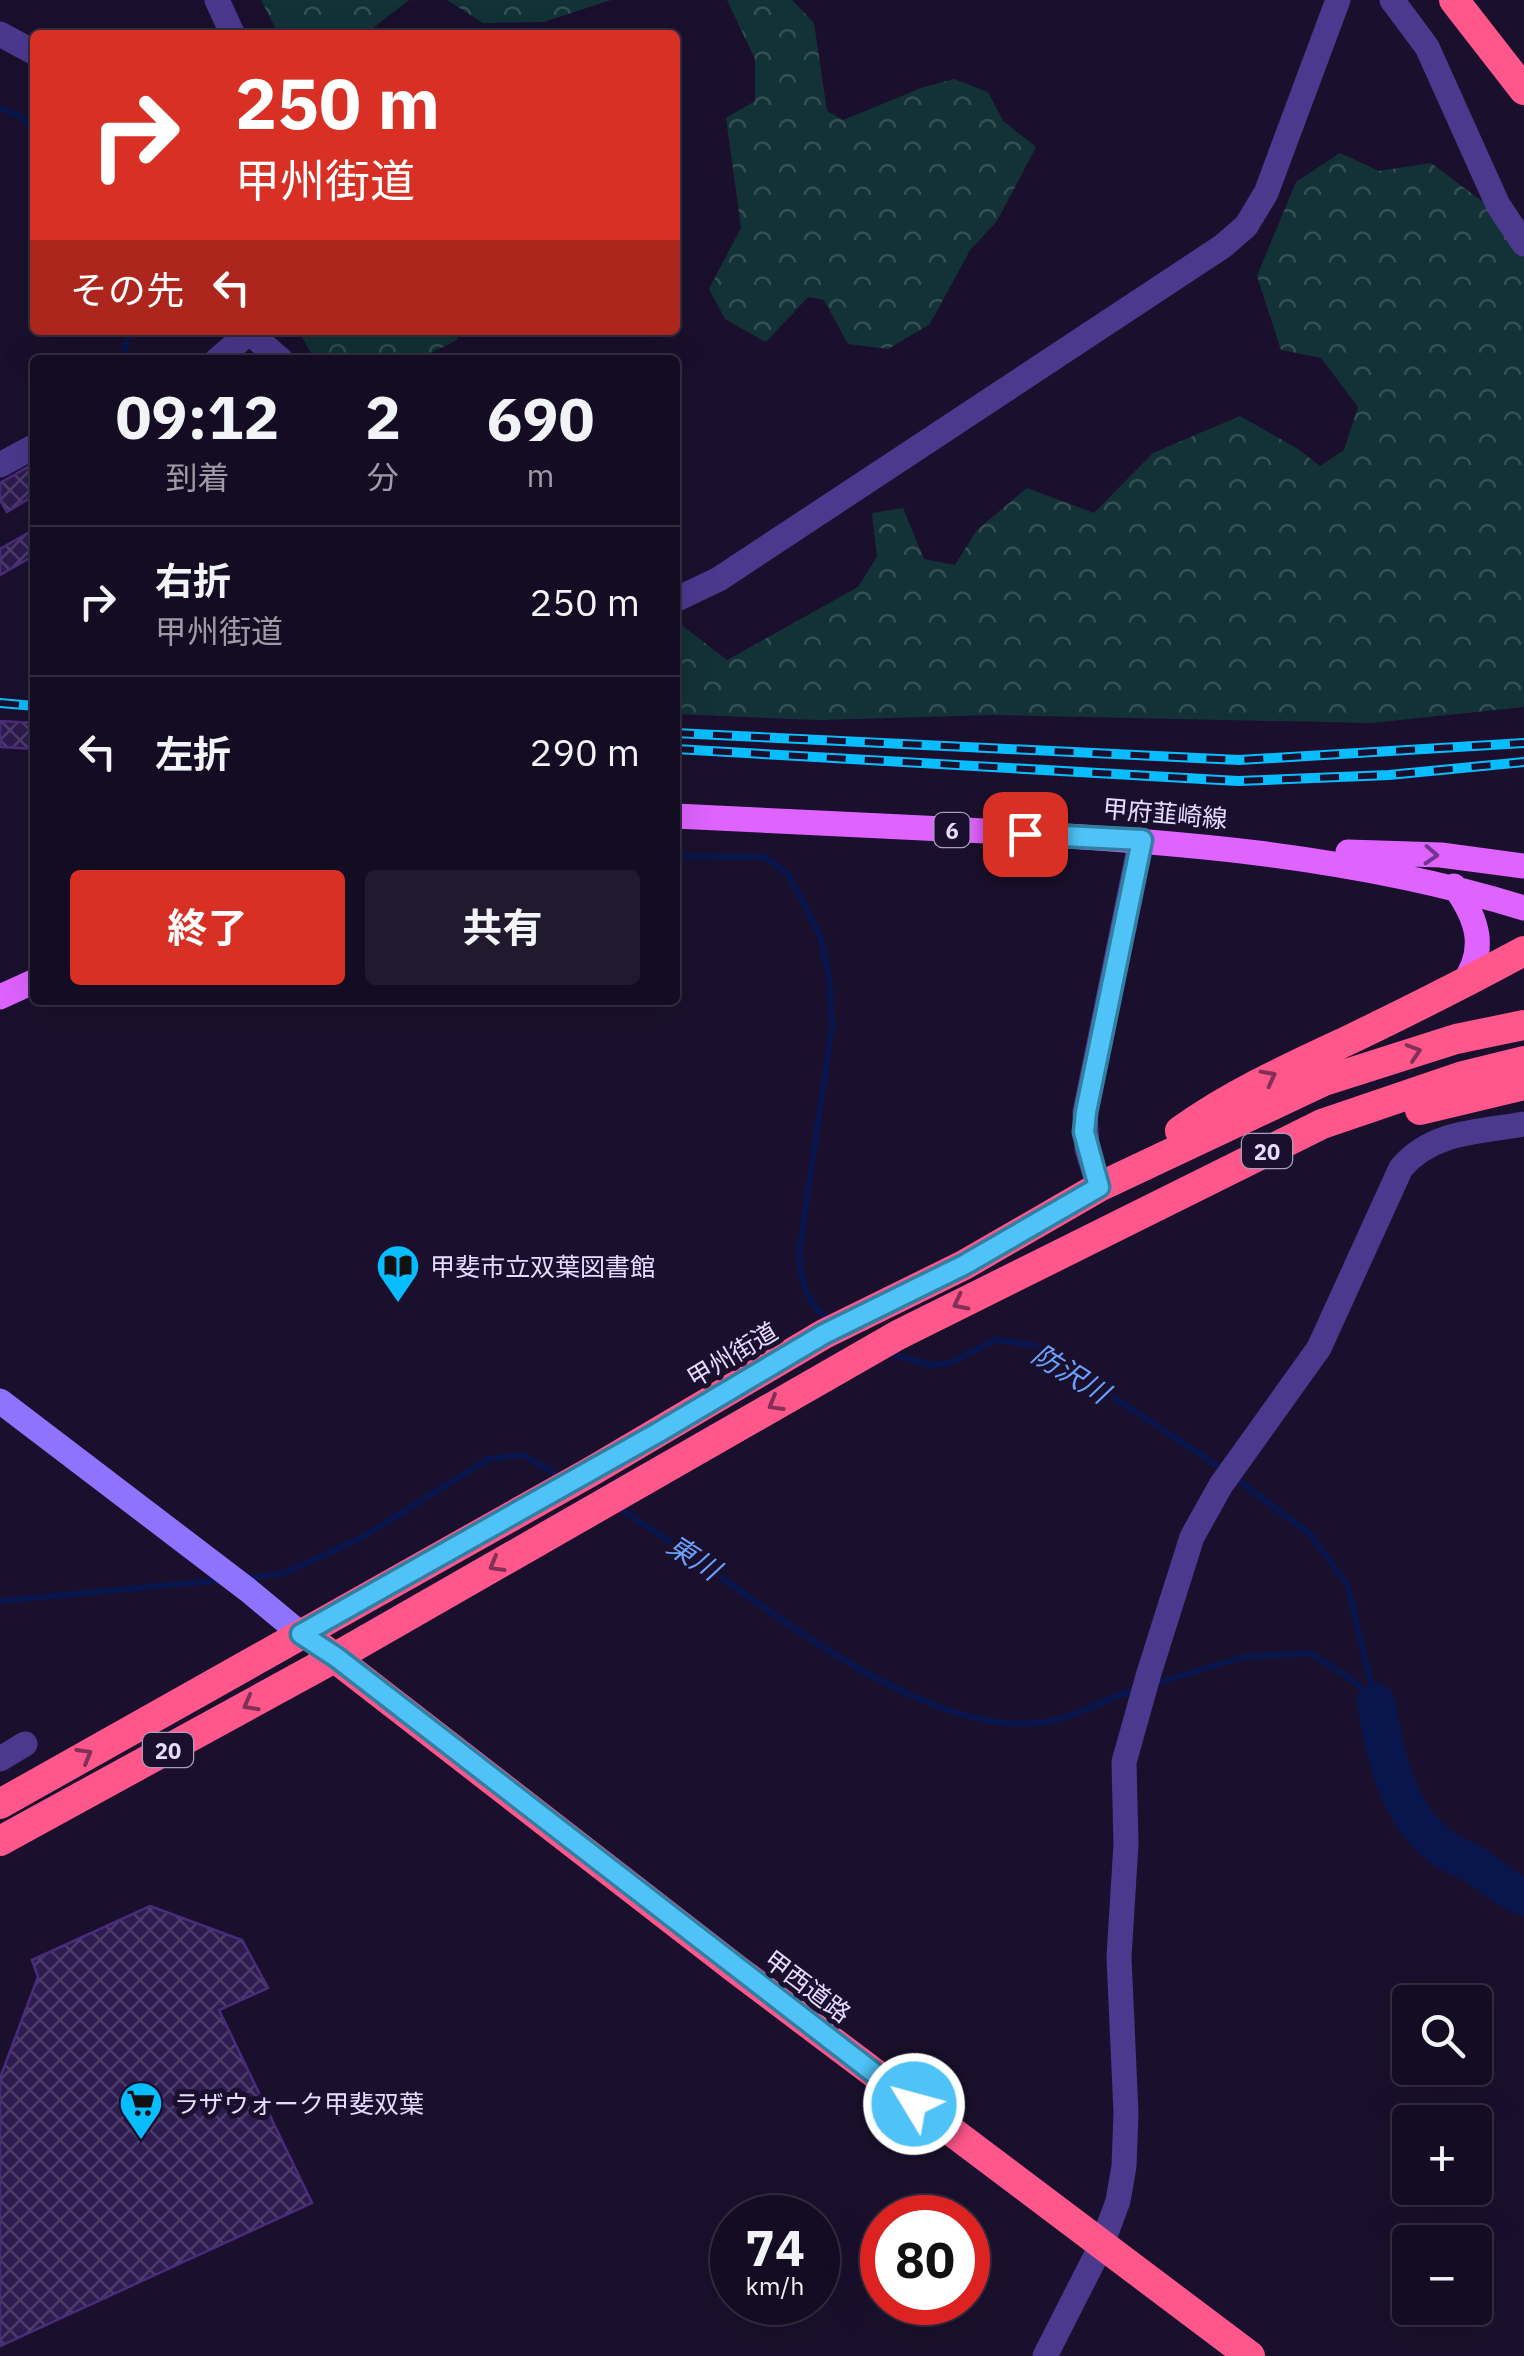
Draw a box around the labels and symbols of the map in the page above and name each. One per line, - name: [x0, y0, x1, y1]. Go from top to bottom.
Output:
- street label: 甲府韮崎線: [1101, 791, 1229, 835]
- pin: [983, 792, 1068, 877]
- road number: 6: [934, 813, 970, 847]
- one-way arrow: [1423, 844, 1439, 865]
- one-way arrow: [1404, 1044, 1421, 1064]
- one-way arrow: [1259, 1070, 1277, 1089]
- road number: 20: [1242, 1134, 1292, 1168]
- library icon: 甲斐市立双葉図書館: [375, 1243, 421, 1304]
- place label: 甲斐市立双葉図書館: [430, 1250, 655, 1283]
- one-way arrow: [953, 1291, 971, 1310]
- street label: 甲州街道: [681, 1314, 783, 1394]
- water label: 防沢川: [1026, 1335, 1119, 1413]
- one-way arrow: [768, 1391, 786, 1411]
- water label: 東川: [660, 1526, 730, 1589]
- one-way arrow: [489, 1553, 507, 1573]
- one-way arrow: [243, 1692, 261, 1712]
- road number: 20: [143, 1733, 193, 1767]
- one-way arrow: [74, 1748, 92, 1768]
- street label: 甲西道路: [758, 1943, 858, 2029]
- position arrow: [862, 2052, 966, 2156]
- supermarket icon: ラザウォーク甲斐双葉: [118, 2080, 164, 2141]
- place label: ラザウォーク甲斐双葉: [174, 2087, 424, 2120]
- speed limit sign: 80: [860, 2195, 990, 2325]

